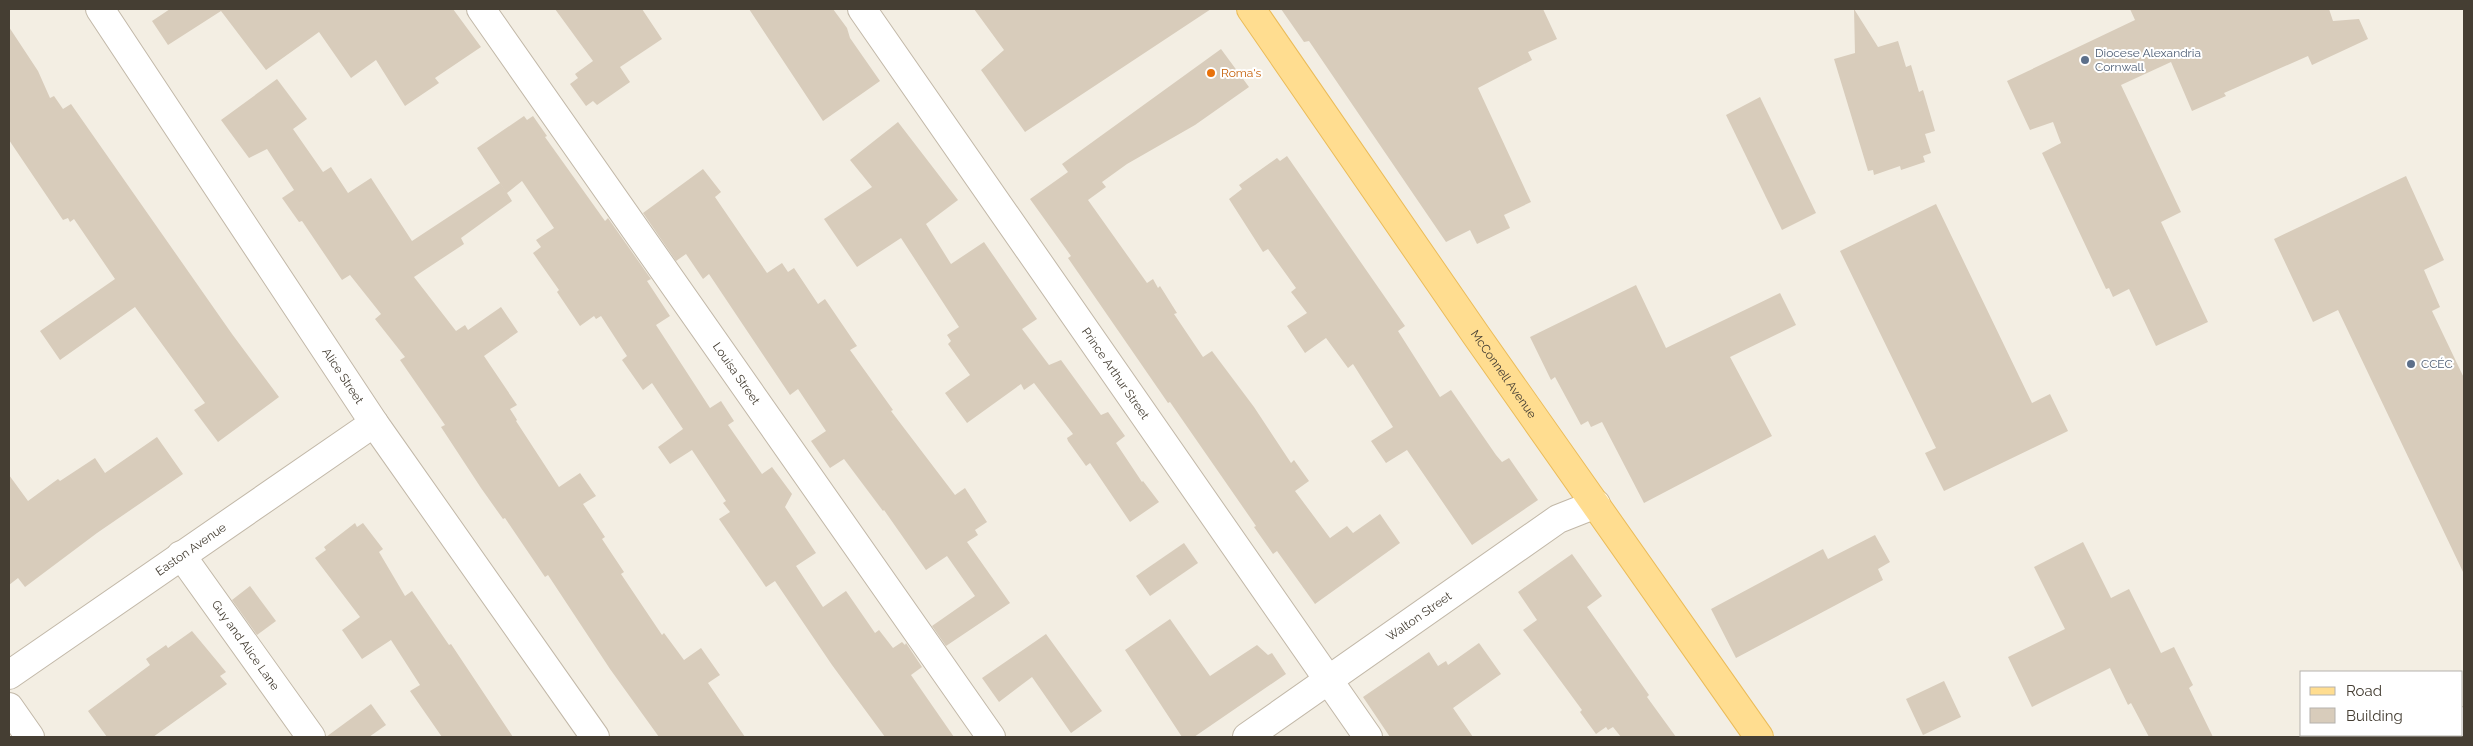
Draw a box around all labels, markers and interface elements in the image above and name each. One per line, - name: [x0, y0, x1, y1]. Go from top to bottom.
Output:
- place label: Diocese Alexandria Cornwall: [2095, 46, 2201, 74]
- marker: Diocese Alexandria Cornwall: [2079, 54, 2091, 66]
- place label: Roma's: [1221, 66, 1261, 80]
- marker: Roma's: [1205, 67, 1217, 79]
- street label: Prince Arthur Street: [1079, 325, 1152, 422]
- street label: McConnell Avenue: [1468, 327, 1539, 421]
- street label: Louisa Street: [710, 340, 763, 407]
- street label: Alice Street: [319, 345, 366, 406]
- place label: CCÉC: [2421, 357, 2453, 371]
- marker: CCÉC: [2405, 358, 2417, 370]
- street label: Easton Avenue: [153, 520, 229, 579]
- street label: Walton Street: [1384, 589, 1454, 644]
- street label: Guy and Alice Lane: [209, 598, 282, 693]
- legend: [2300, 671, 2463, 736]
- text: Road: [2346, 682, 2382, 700]
- text: Building: [2346, 707, 2403, 725]

